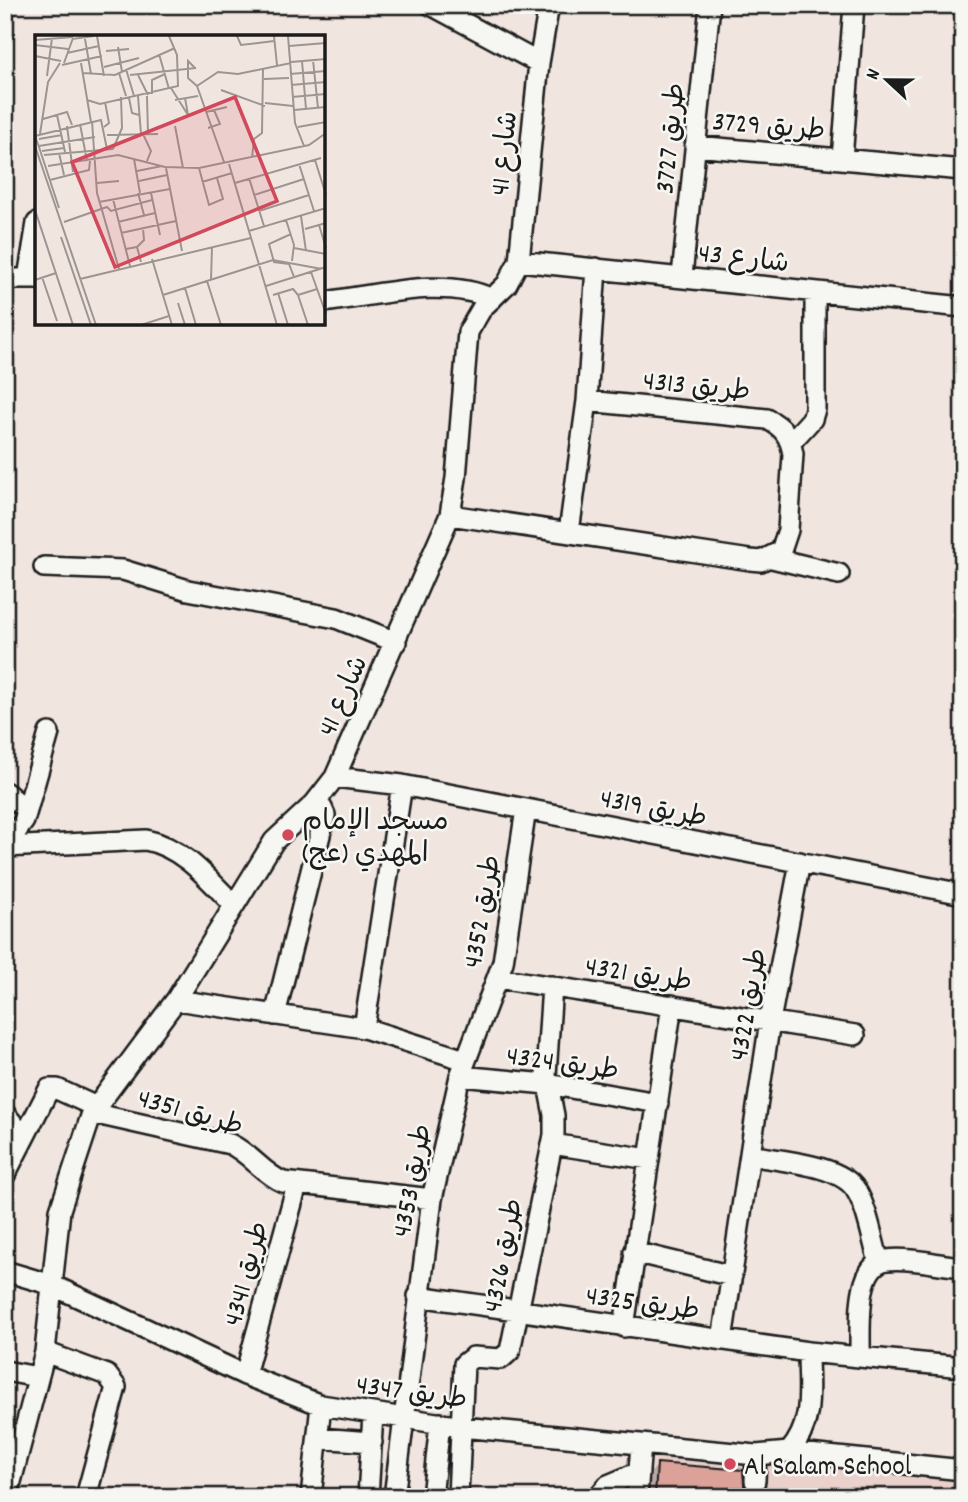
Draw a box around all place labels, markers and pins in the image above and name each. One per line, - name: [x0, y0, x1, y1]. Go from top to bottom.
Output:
- place label: مسجد الإمام المهدي (عج): [302, 804, 449, 876]
- marker: مسجد الإمام المهدي (عج): [280, 827, 296, 843]
- place label: Al Salam School: [744, 1449, 912, 1489]
- marker: Al Salam School: [722, 1456, 738, 1472]

